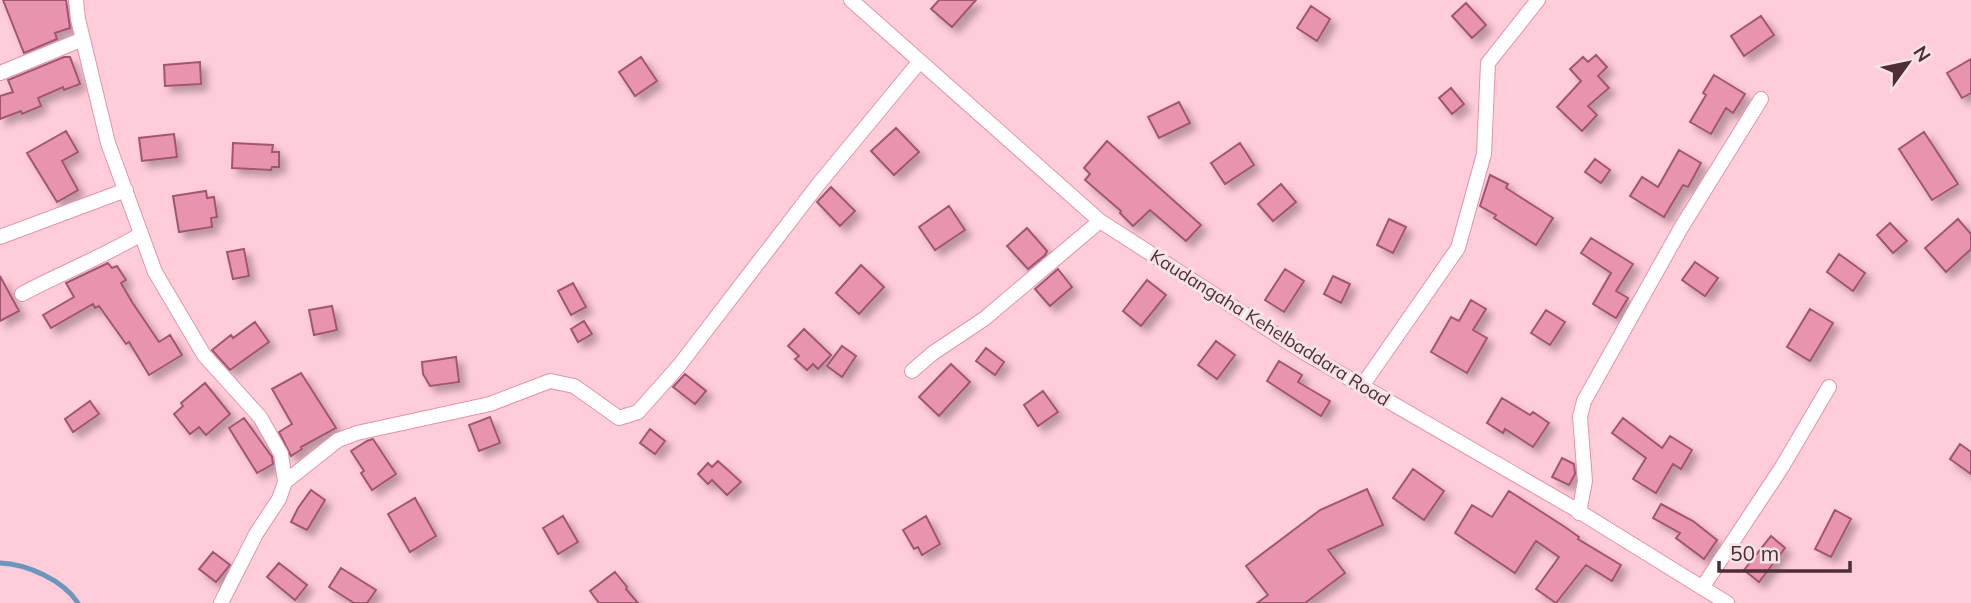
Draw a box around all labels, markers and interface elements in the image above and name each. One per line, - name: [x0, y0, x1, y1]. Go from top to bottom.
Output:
- north arrow: [1873, 28, 1943, 98]
- text: N: [1908, 41, 1936, 66]
- street label: Kaudangaha Kehelbaddara Road: [1146, 244, 1394, 411]
- scale bar: [1719, 530, 1850, 574]
- text: 50 m: [1730, 540, 1779, 566]

